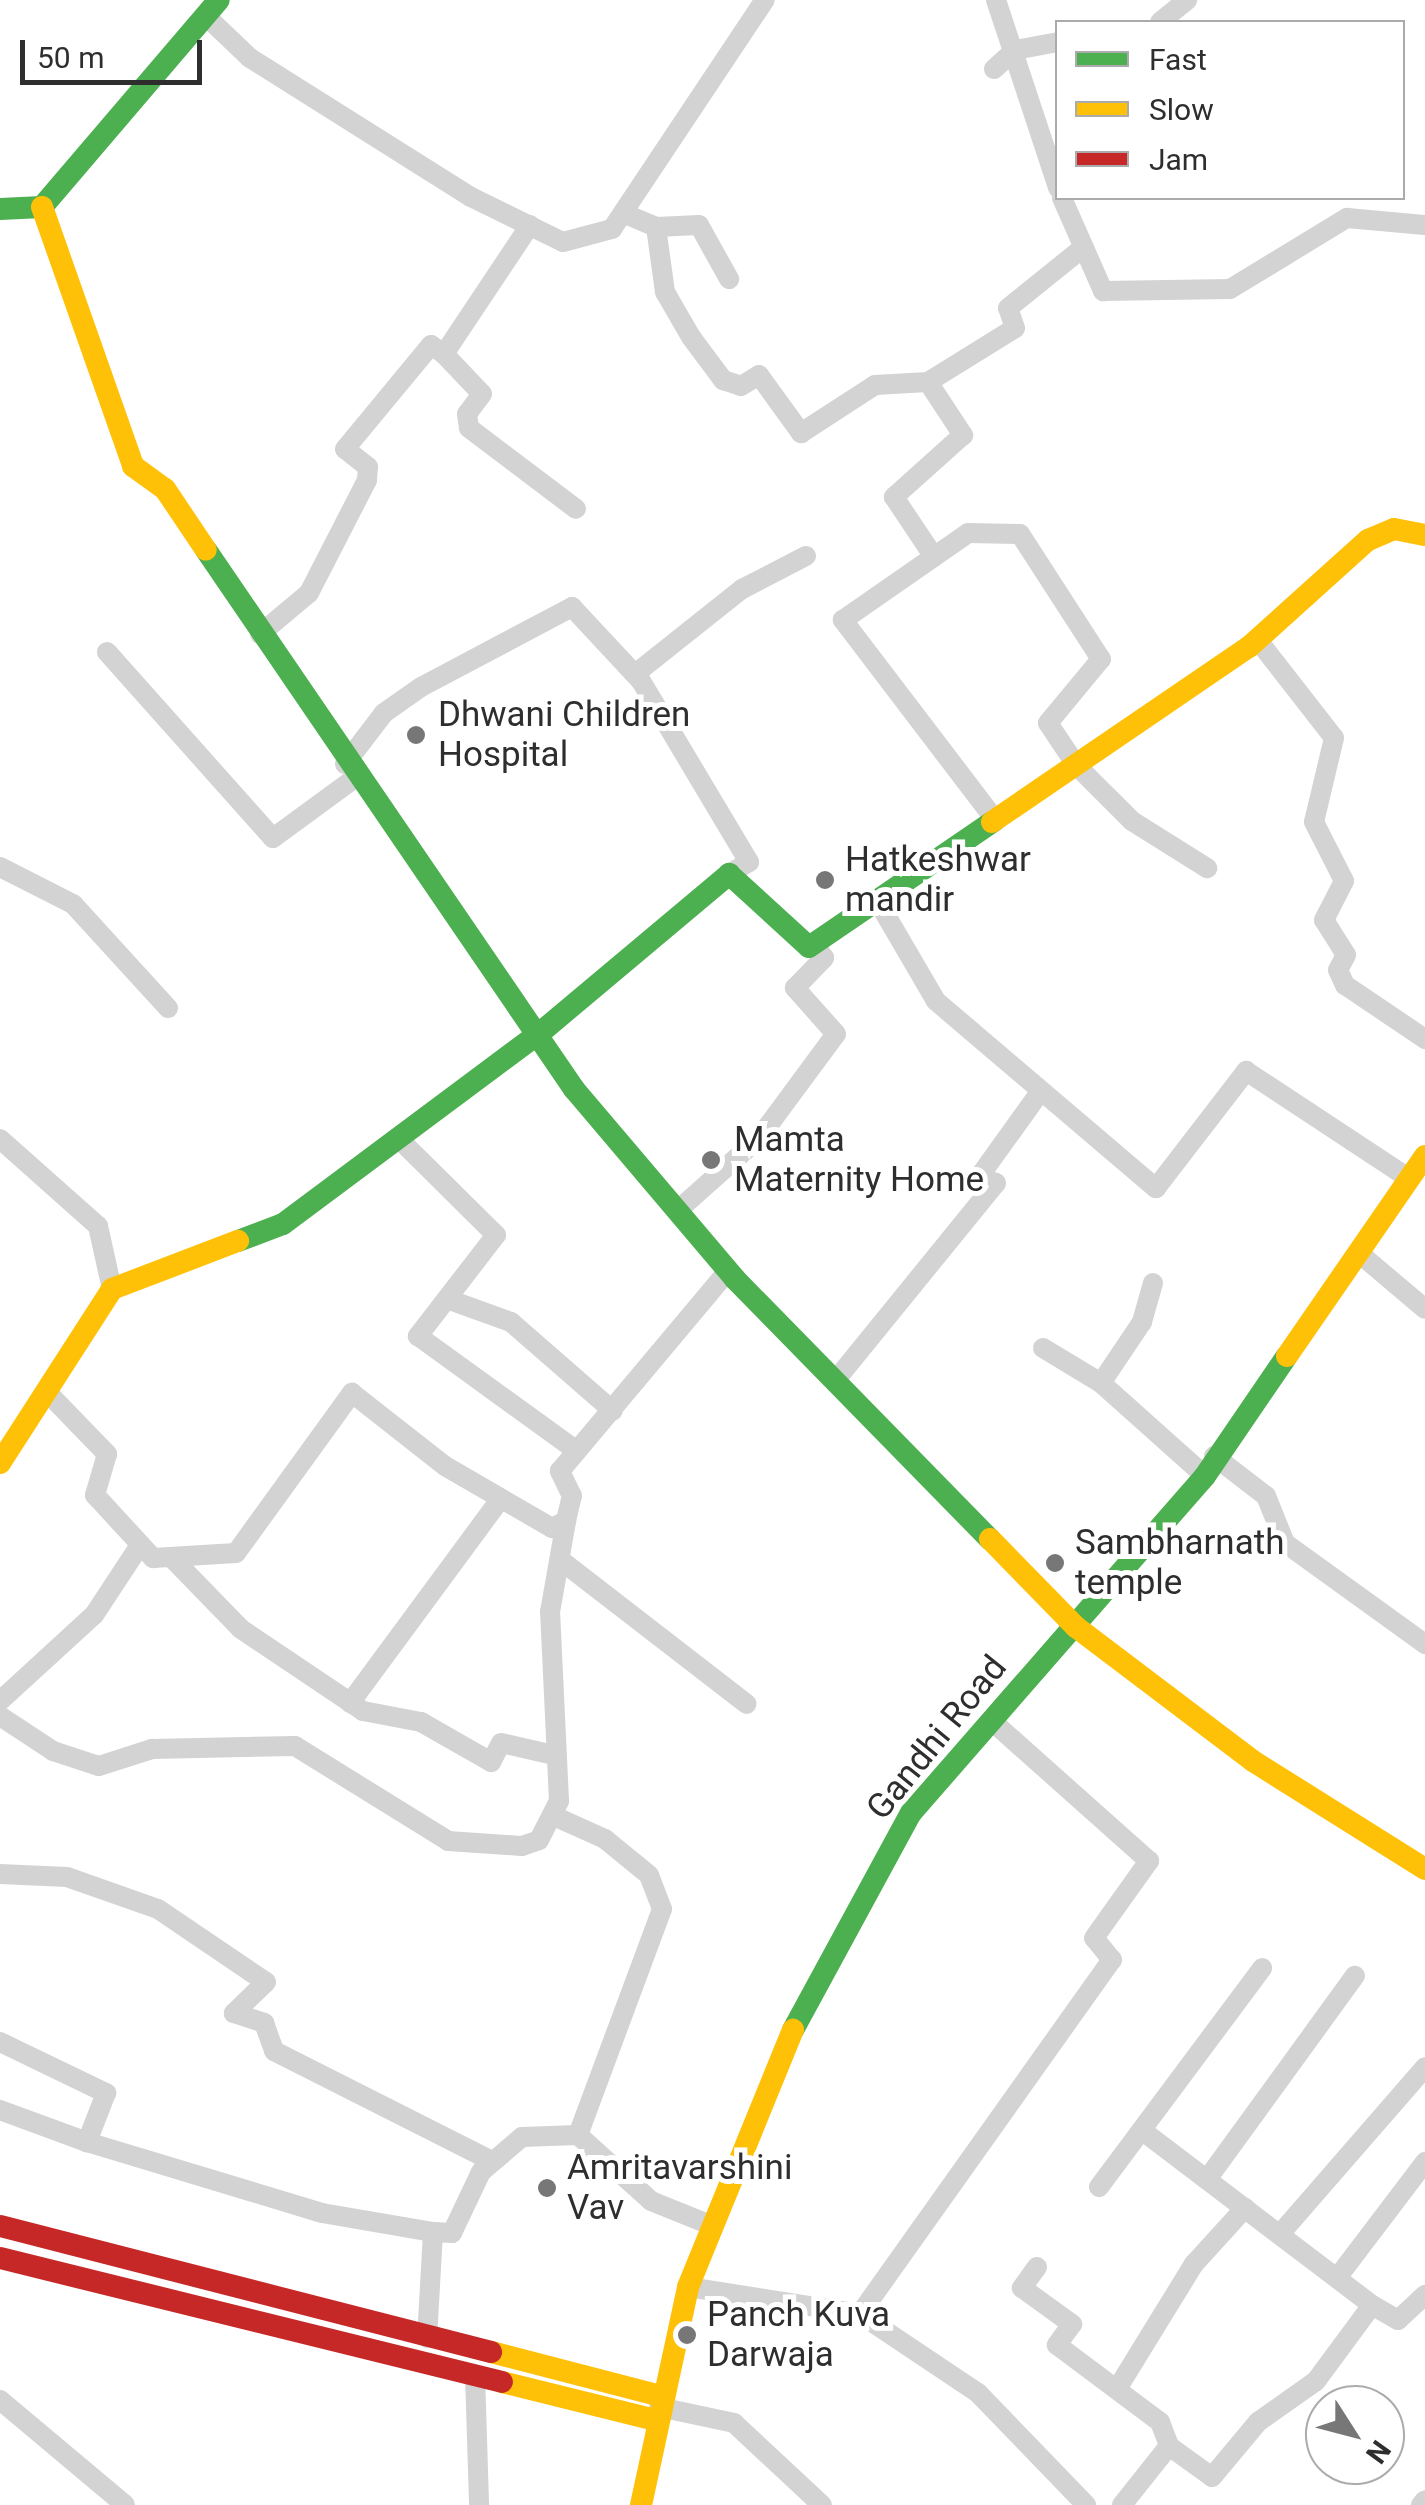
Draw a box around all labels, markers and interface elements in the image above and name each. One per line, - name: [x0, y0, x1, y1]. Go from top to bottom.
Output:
- scale bar: [25, 20, 208, 82]
- legend: [1055, 20, 1405, 200]
- text: 50 m: [37, 40, 104, 75]
- text: Fast: [1149, 42, 1207, 77]
- text: Slow: [1149, 92, 1214, 127]
- text: Jam: [1149, 142, 1208, 177]
- place label: Dhwani Children Hospital: [438, 694, 690, 776]
- marker: Dhwani Children Hospital: [403, 722, 429, 748]
- place label: Hatkeshwar mandir: [845, 839, 1031, 921]
- marker: Hatkeshwar mandir: [814, 869, 836, 891]
- place label: Mamta Maternity Home: [734, 1119, 984, 1201]
- marker: Mamta Maternity Home: [698, 1147, 724, 1173]
- place label: Sambharnath temple: [1075, 1522, 1284, 1604]
- marker: Sambharnath temple: [1044, 1552, 1066, 1574]
- street label: Gandhi Road: [858, 1648, 1016, 1828]
- place label: Amritavarshini Vav: [567, 2147, 792, 2229]
- marker: Amritavarshini Vav: [536, 2177, 558, 2199]
- place label: Panch Kuva Darwaja: [707, 2294, 890, 2376]
- marker: Panch Kuva Darwaja: [676, 2324, 698, 2346]
- north arrow: [1305, 2385, 1405, 2485]
- text: N: [1359, 2434, 1397, 2469]

